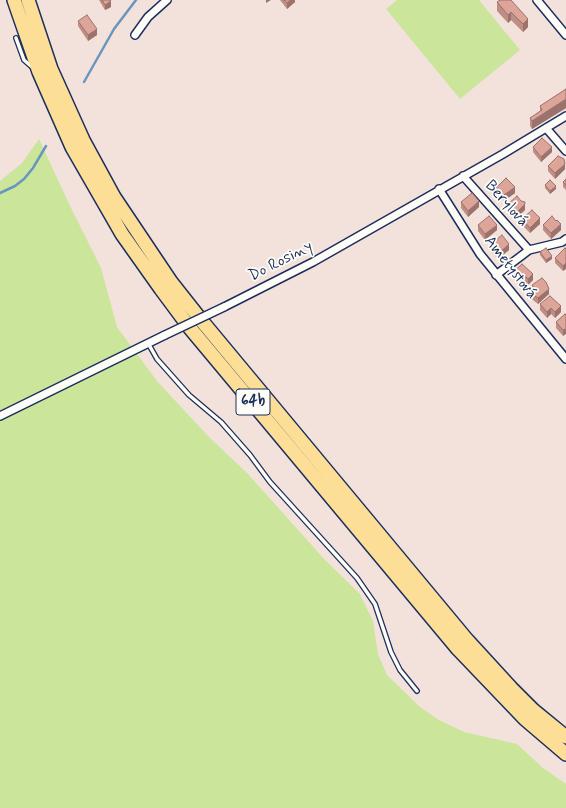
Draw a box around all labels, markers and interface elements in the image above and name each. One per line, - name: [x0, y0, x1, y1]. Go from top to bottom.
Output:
- street label: Berylová: [480, 177, 532, 231]
- street label: Ametystová: [479, 233, 541, 303]
- street label: Do Rosiny: [246, 238, 316, 286]
- road number: 64b: [236, 389, 270, 415]

